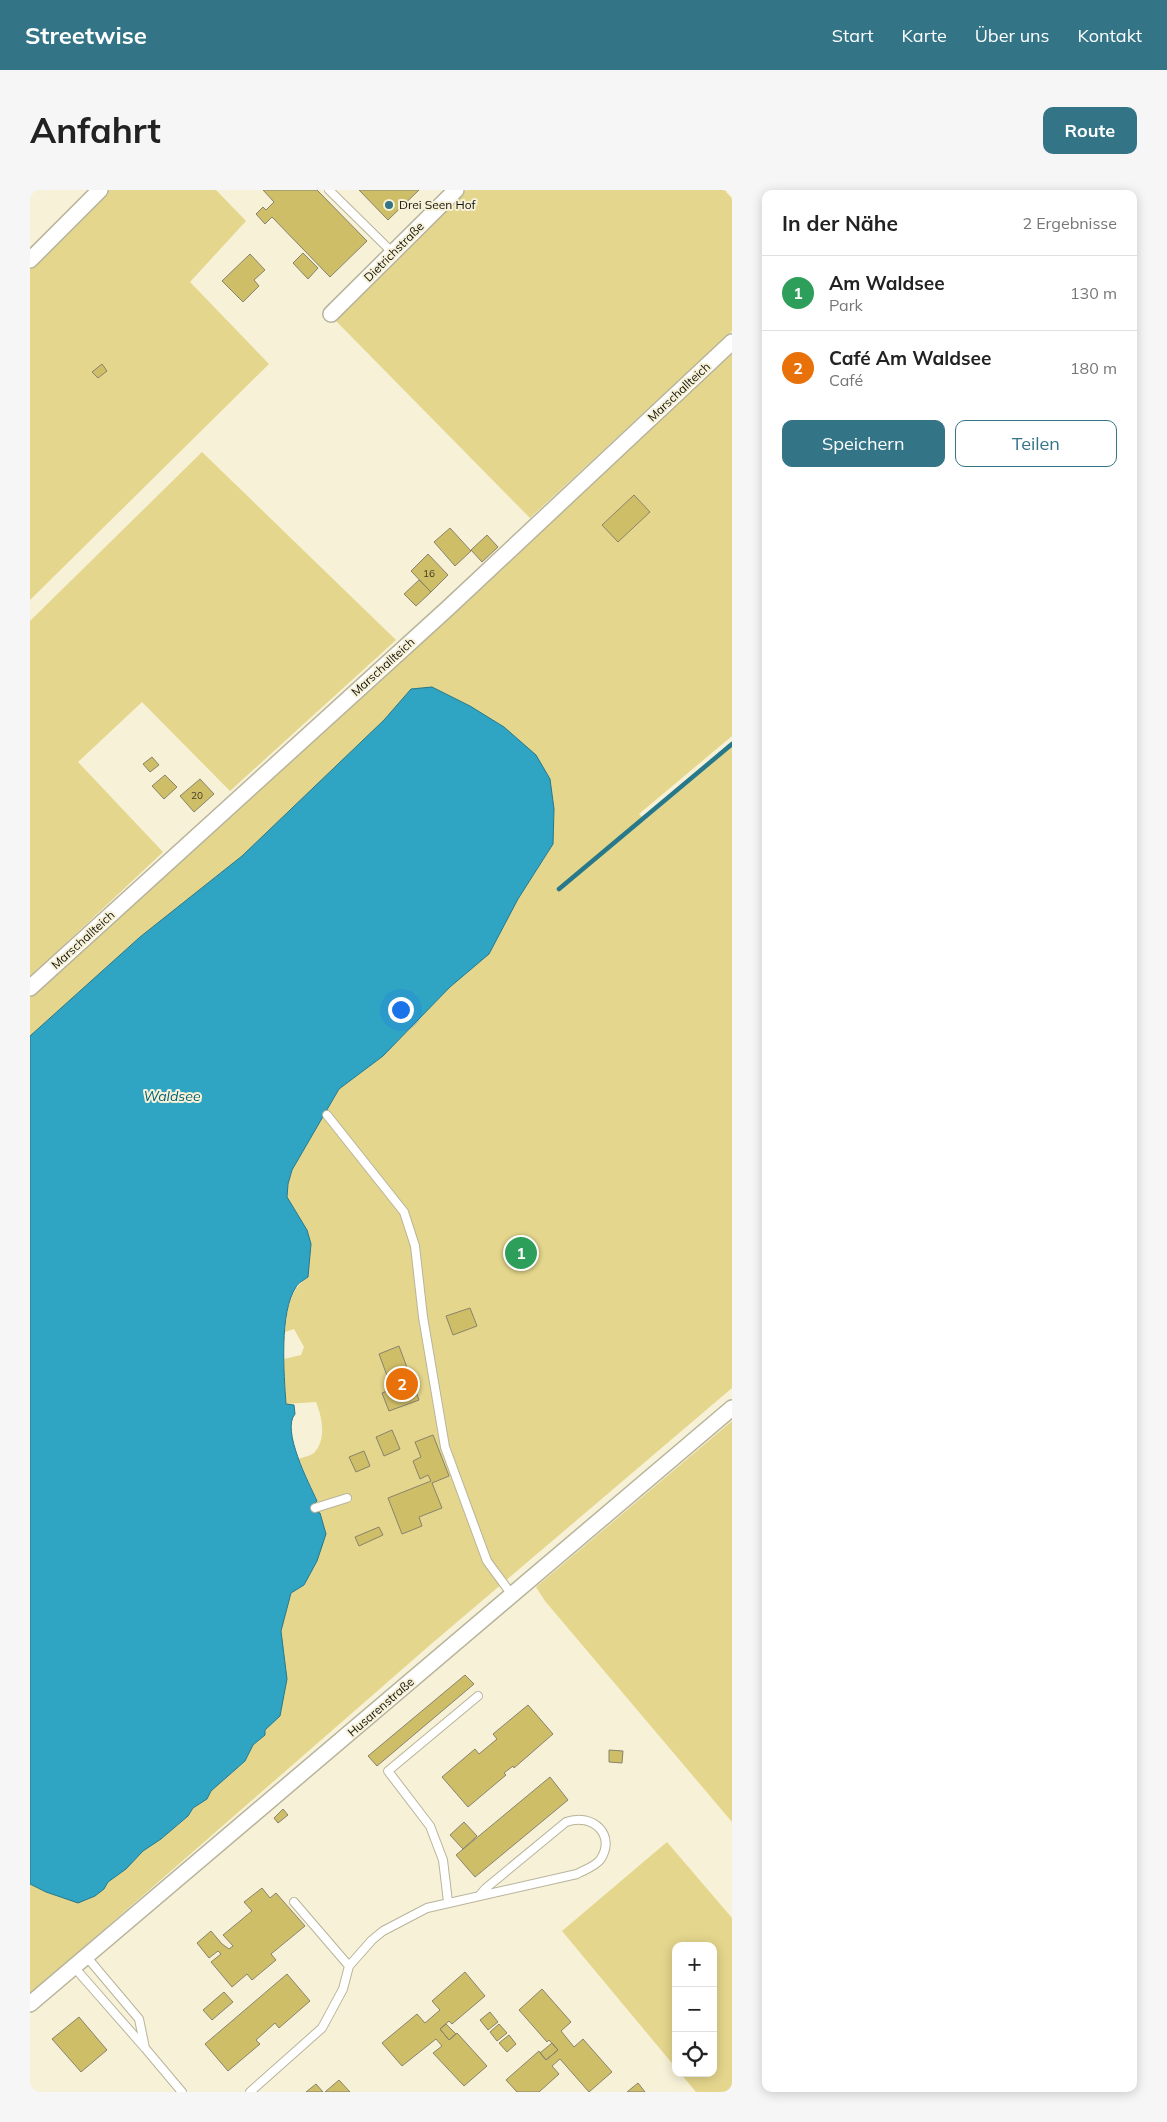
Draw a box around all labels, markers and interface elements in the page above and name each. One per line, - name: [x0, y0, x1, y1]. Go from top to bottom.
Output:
- text: Streetwise: [25, 20, 147, 50]
- text: Start: [832, 24, 873, 47]
- text: Karte: [901, 24, 947, 47]
- text: Über uns: [975, 24, 1050, 47]
- text: Kontakt: [1078, 24, 1142, 47]
- button: Route: [1043, 107, 1137, 154]
- text: Anfahrt: [30, 108, 161, 152]
- place label: Drei Seen Hof: [399, 197, 476, 212]
- marker: Drei Seen Hof: [383, 199, 395, 211]
- text: In der Nähe: [782, 210, 898, 236]
- text: 2 Ergebnisse: [1022, 213, 1117, 233]
- street label: Dietrichstraße: [361, 219, 427, 285]
- text: Am Waldsee: [829, 271, 945, 295]
- text: 1: [793, 283, 803, 303]
- text: 130 m: [1070, 283, 1117, 303]
- text: Park: [829, 295, 863, 315]
- text: Café Am Waldsee: [829, 346, 991, 370]
- text: 2: [793, 358, 803, 378]
- text: 180 m: [1070, 358, 1117, 378]
- street label: Marschallteich: [644, 359, 713, 424]
- text: Café: [829, 370, 863, 390]
- button: Speichern: [782, 420, 945, 467]
- button: Teilen: [955, 420, 1117, 467]
- house number: 16: [423, 567, 435, 580]
- street label: Marschallteich: [348, 634, 417, 699]
- house number: 20: [191, 789, 203, 802]
- street label: Marschallteich: [48, 907, 117, 972]
- your location: [388, 997, 414, 1023]
- water label: Waldsee: [143, 1087, 201, 1105]
- pin: 1: [505, 1234, 537, 1272]
- pin: 2: [386, 1365, 418, 1403]
- street label: Husarenstraße: [344, 1674, 417, 1739]
- map controls: [672, 1942, 717, 2077]
- button: +: [672, 1942, 717, 1987]
- button: −: [672, 1987, 717, 2032]
- button: locate: [672, 2032, 717, 2077]

